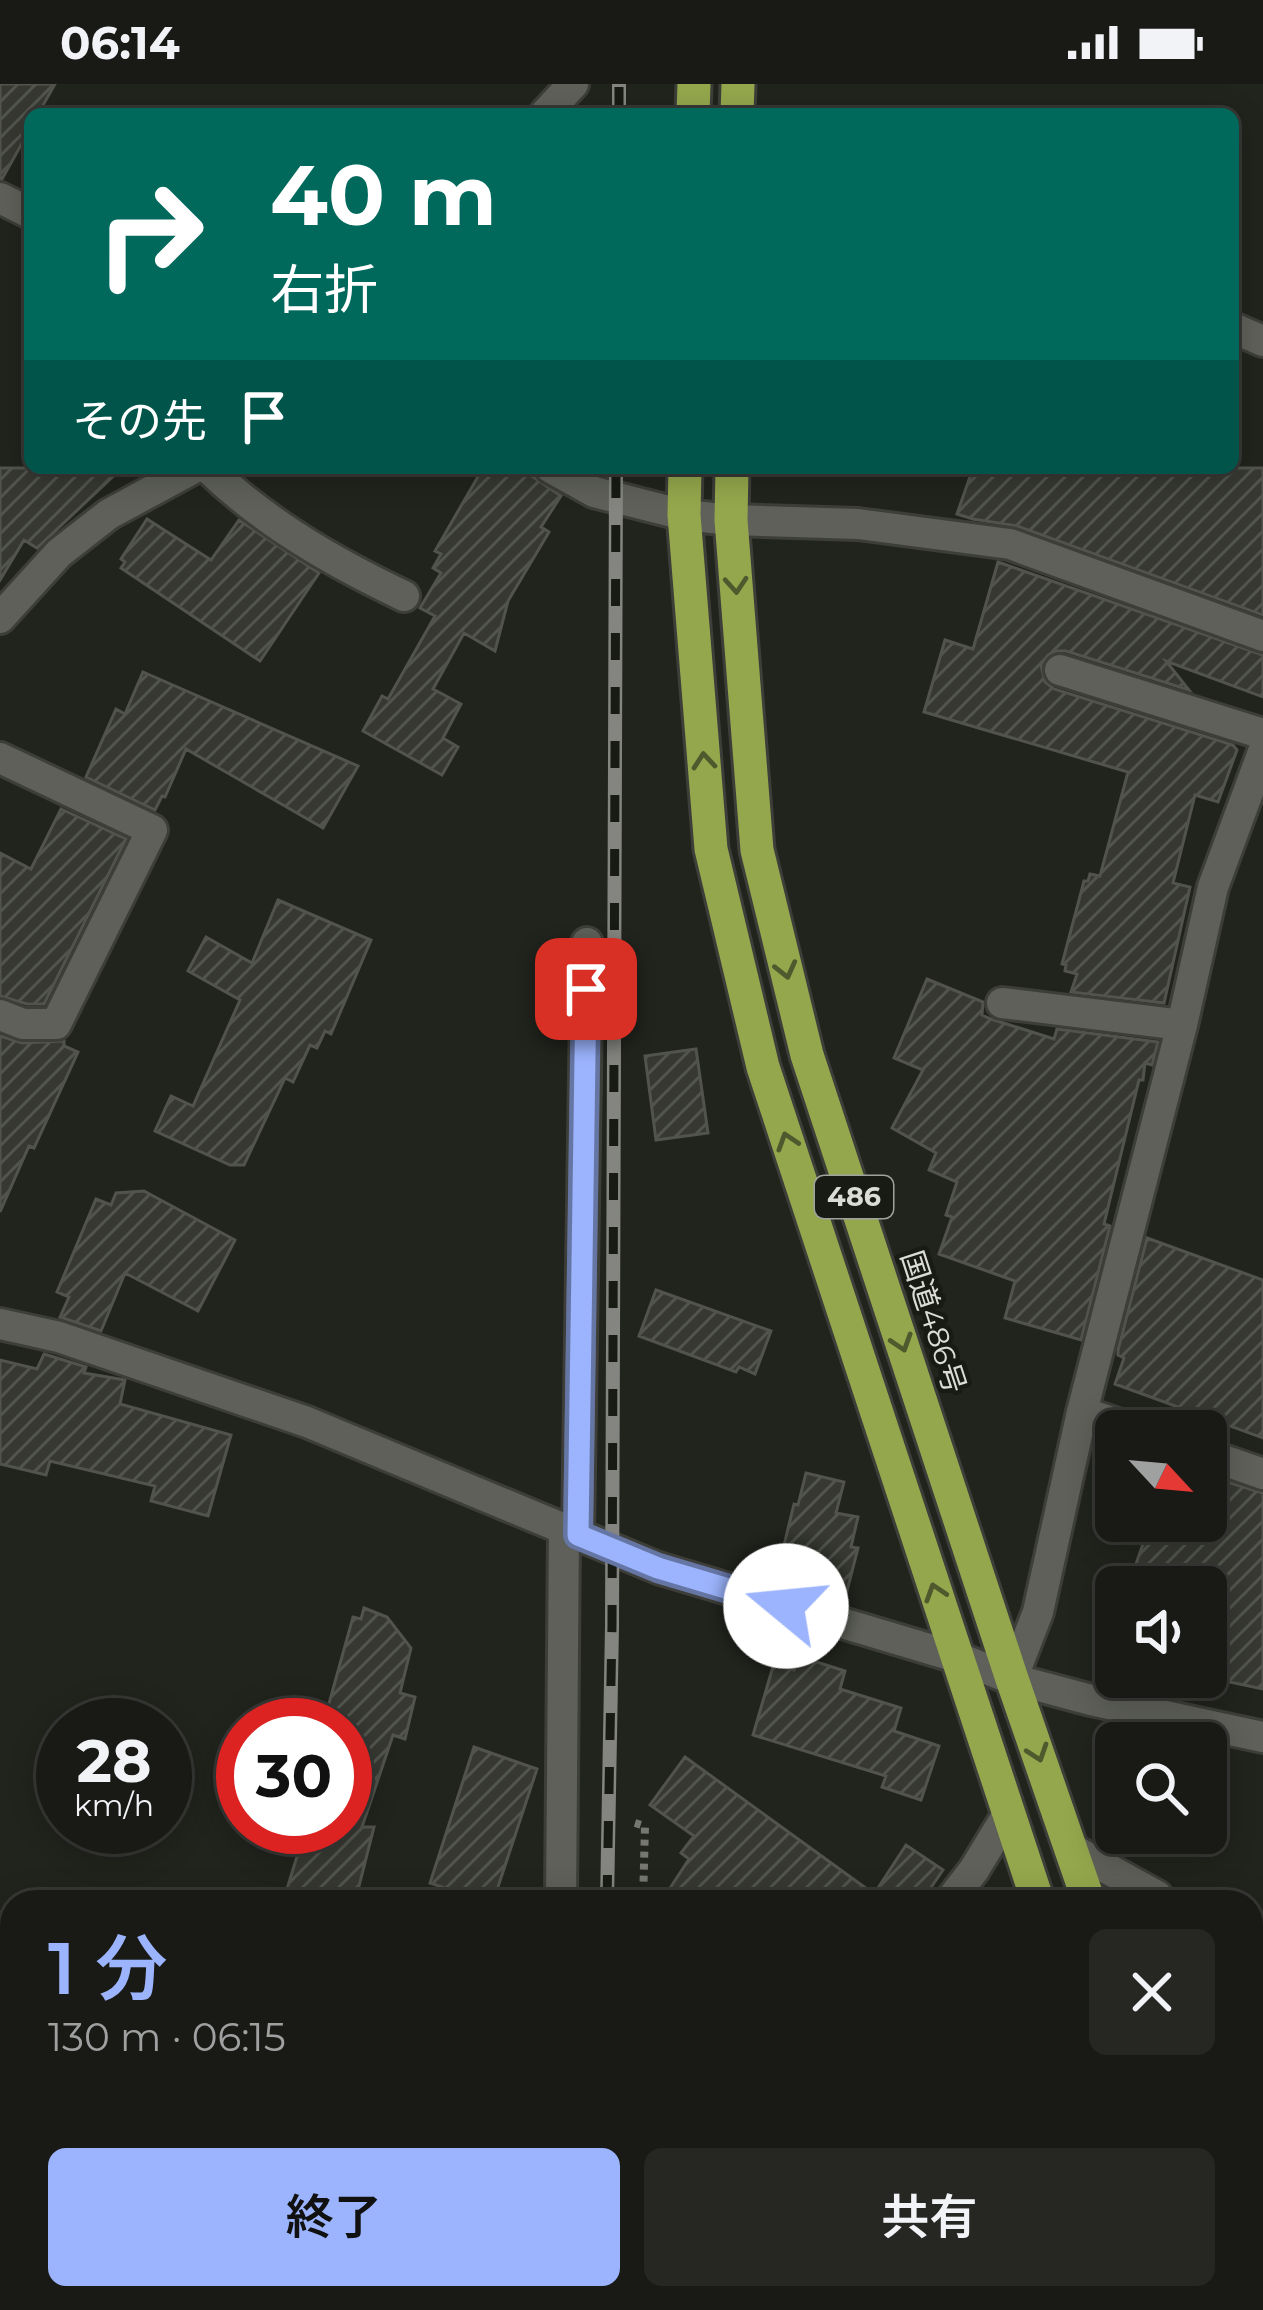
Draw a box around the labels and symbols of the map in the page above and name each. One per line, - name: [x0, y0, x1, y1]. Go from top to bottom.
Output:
- one-way arrow: [722, 576, 748, 595]
- one-way arrow: [692, 751, 718, 770]
- pin: [535, 938, 637, 1040]
- one-way arrow: [772, 960, 797, 980]
- one-way arrow: [777, 1131, 802, 1152]
- road number: 486: [815, 1176, 893, 1218]
- street label: 国道486号: [893, 1246, 974, 1398]
- one-way arrow: [887, 1332, 912, 1353]
- north arrow: [1095, 1410, 1227, 1542]
- position arrow: [723, 1543, 849, 1669]
- one-way arrow: [924, 1582, 949, 1603]
- speed limit sign: 30: [216, 1698, 372, 1854]
- one-way arrow: [1024, 1741, 1048, 1762]

